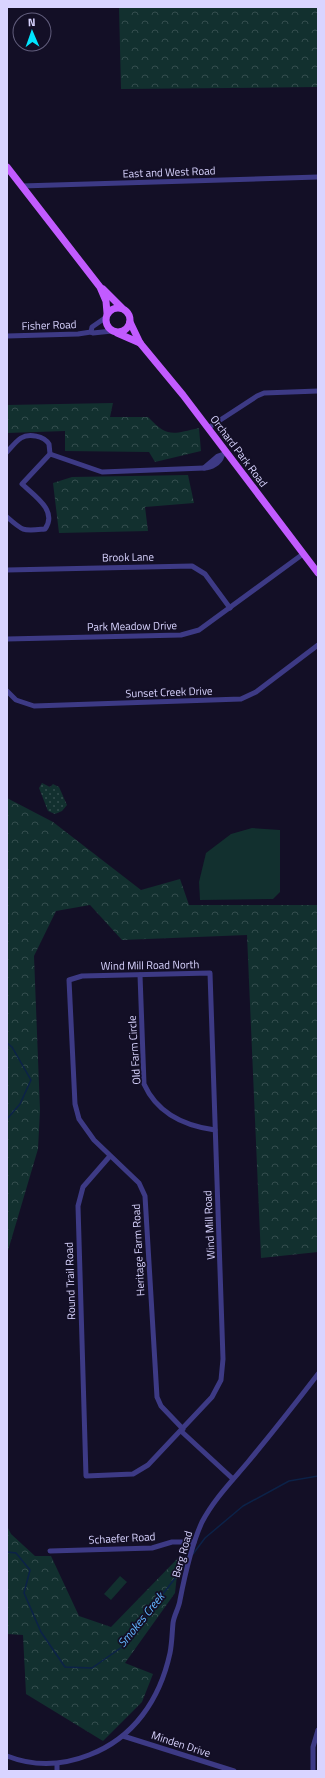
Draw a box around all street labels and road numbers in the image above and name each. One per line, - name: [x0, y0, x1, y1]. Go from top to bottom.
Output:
- street label: East and West Road: [122, 162, 216, 182]
- street label: Fisher Road: [21, 316, 77, 334]
- street label: Orchard Park Road: [207, 412, 271, 490]
- street label: Brook Lane: [102, 549, 155, 565]
- street label: Park Meadow Drive: [87, 617, 178, 635]
- street label: Sunset Creek Drive: [125, 682, 213, 702]
- street label: Wind Mill Road North: [101, 956, 199, 974]
- street label: Old Farm Circle: [124, 1014, 144, 1085]
- street label: Wind Mill Road: [199, 1190, 219, 1260]
- street label: Heritage Farm Road: [128, 1203, 148, 1297]
- street label: Round Trail Road: [61, 1242, 79, 1320]
- street label: Schaefer Road: [88, 1528, 156, 1548]
- street label: Berg Road: [168, 1529, 196, 1579]
- street label: Minden Drive: [149, 1727, 213, 1761]

